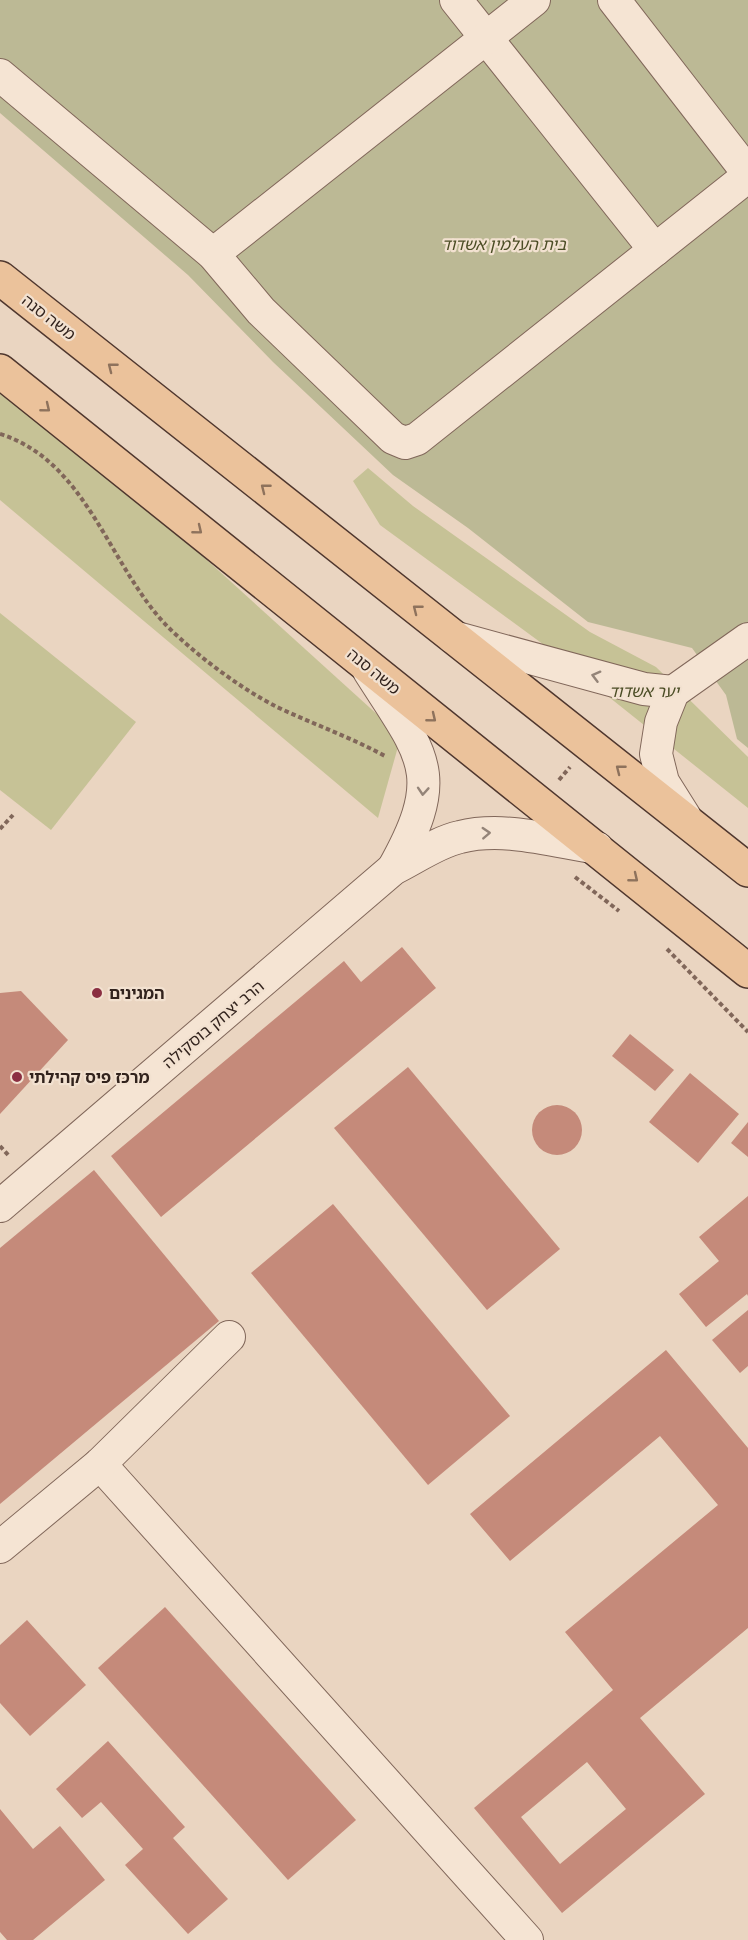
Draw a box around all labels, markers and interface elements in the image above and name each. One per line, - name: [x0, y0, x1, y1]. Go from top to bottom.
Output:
- park label: בית העלמין אשדוד: [442, 233, 567, 255]
- street label: משה סנה: [18, 289, 80, 345]
- one-way arrow: [108, 363, 119, 374]
- one-way arrow: [39, 400, 50, 411]
- one-way arrow: [260, 484, 271, 495]
- one-way arrow: [191, 522, 202, 533]
- one-way arrow: [413, 606, 424, 617]
- street label: משה סנה: [343, 643, 405, 699]
- one-way arrow: [591, 670, 601, 683]
- park label: יער אשדוד: [609, 680, 680, 702]
- one-way arrow: [425, 710, 436, 721]
- one-way arrow: [616, 765, 627, 776]
- one-way arrow: [417, 787, 430, 796]
- one-way arrow: [481, 827, 490, 840]
- one-way arrow: [627, 871, 638, 882]
- street label: הרב יצחק בוסקילה: [158, 975, 268, 1073]
- place label: המגינים: [109, 982, 165, 1004]
- marker: המגינים: [90, 986, 104, 1000]
- place label: מרכז פיס קהילתי: [29, 1066, 150, 1088]
- marker: מרכז פיס קהילתי: [10, 1070, 24, 1084]

